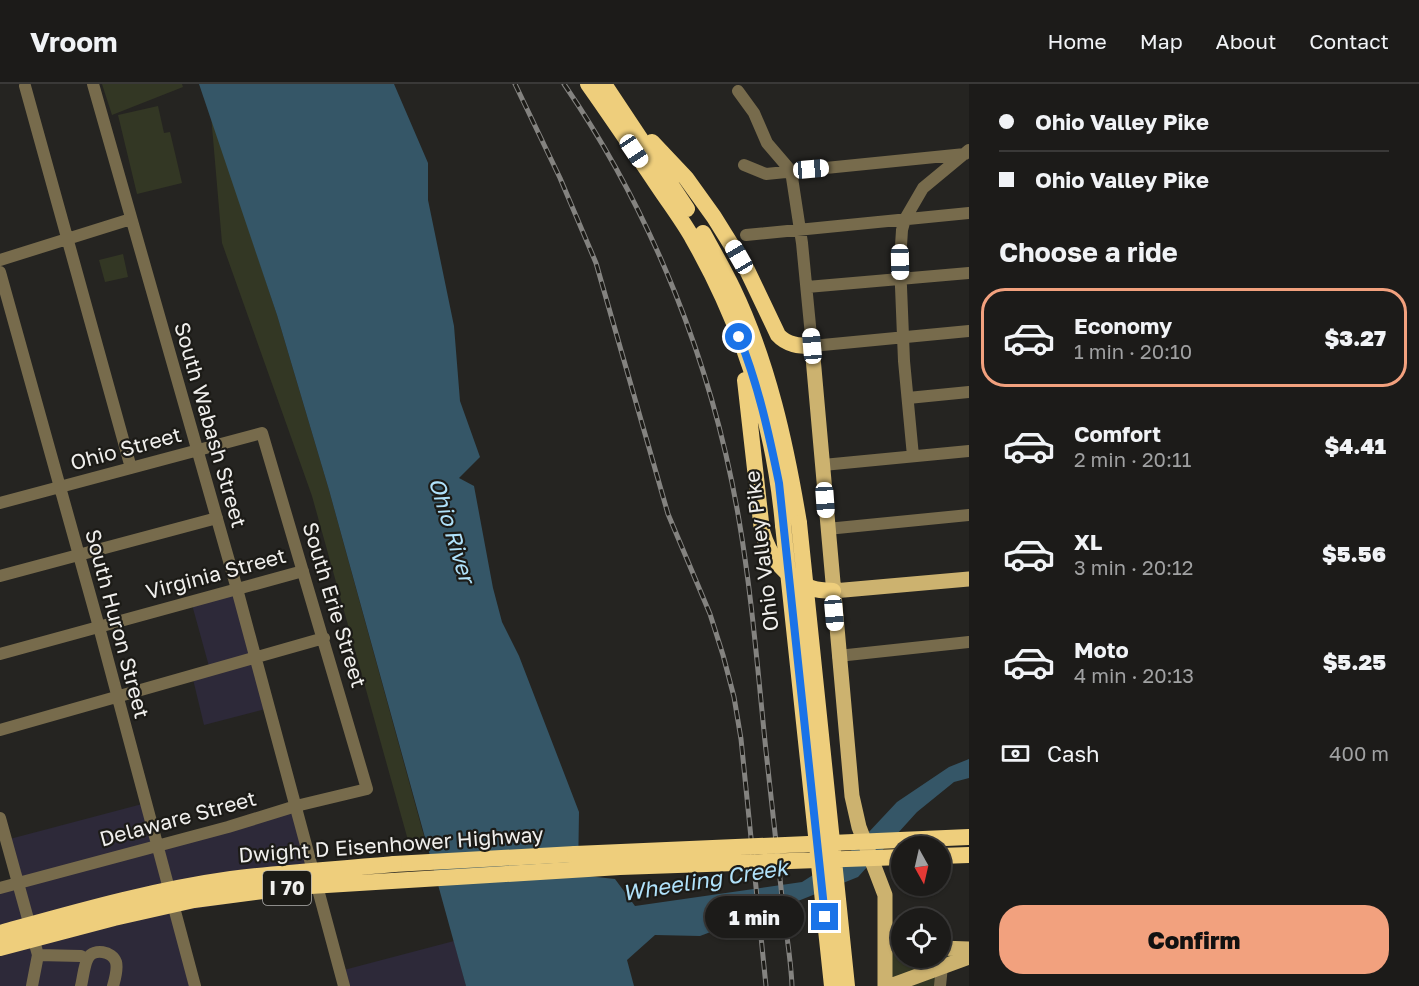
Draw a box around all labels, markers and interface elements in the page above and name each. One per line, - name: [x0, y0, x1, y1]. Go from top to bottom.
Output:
- text: Vroom: [30, 25, 118, 58]
- text: Home: [1047, 28, 1107, 54]
- text: Map: [1140, 28, 1183, 54]
- text: About: [1216, 28, 1276, 54]
- text: Contact: [1309, 28, 1389, 54]
- text: Ohio Valley Pike: [1035, 108, 1209, 135]
- car: [616, 131, 652, 171]
- car: [792, 158, 830, 180]
- text: Ohio Valley Pike: [1035, 166, 1209, 193]
- text: Choose a ride: [999, 236, 1178, 268]
- car: [722, 237, 756, 277]
- car: [891, 244, 909, 280]
- icon: car: [1002, 311, 1056, 365]
- text: Economy: [1074, 312, 1172, 339]
- street label: South Wabash Street: [169, 319, 253, 531]
- route start: [725, 323, 752, 350]
- text: $3.27: [1324, 324, 1386, 351]
- car: [801, 327, 823, 365]
- text: 1 min · 20:10: [1074, 339, 1192, 363]
- icon: car: [1002, 419, 1056, 473]
- text: Comfort: [1074, 420, 1161, 447]
- street label: Ohio Street: [67, 421, 184, 475]
- text: $4.41: [1324, 432, 1386, 459]
- text: 2 min · 20:11: [1074, 447, 1191, 471]
- street label: Ohio Valley Pike: [738, 469, 784, 633]
- water label: Ohio River: [424, 474, 482, 589]
- car: [815, 481, 835, 519]
- street label: South Erie Street: [297, 519, 372, 691]
- street label: South Huron Street: [80, 526, 156, 721]
- icon: car: [1002, 527, 1056, 581]
- text: XL: [1074, 528, 1102, 555]
- text: $5.56: [1322, 540, 1386, 567]
- street label: Virginia Street: [143, 542, 289, 604]
- text: 3 min · 20:12: [1074, 555, 1193, 579]
- car: [823, 594, 845, 632]
- icon: car: [1002, 635, 1056, 689]
- text: Moto: [1074, 636, 1129, 663]
- text: $5.25: [1323, 648, 1386, 675]
- text: 4 min · 20:13: [1074, 663, 1194, 687]
- icon: cash: [999, 737, 1032, 770]
- text: Cash: [1047, 740, 1100, 767]
- text: 400 m: [1329, 741, 1389, 765]
- street label: Delaware Street: [96, 785, 259, 851]
- street label: Dwight D Eisenhower Highway: [237, 820, 545, 868]
- north arrow: [891, 836, 951, 896]
- map controls: [891, 836, 951, 968]
- water label: Wheeling Creek: [620, 853, 792, 906]
- road number: I 70: [263, 871, 311, 905]
- callout: 1 min: [705, 896, 804, 938]
- route end: [811, 903, 838, 930]
- text: 1 min: [729, 905, 780, 929]
- button: Confirm: [999, 905, 1389, 974]
- button: locate: [891, 908, 951, 968]

